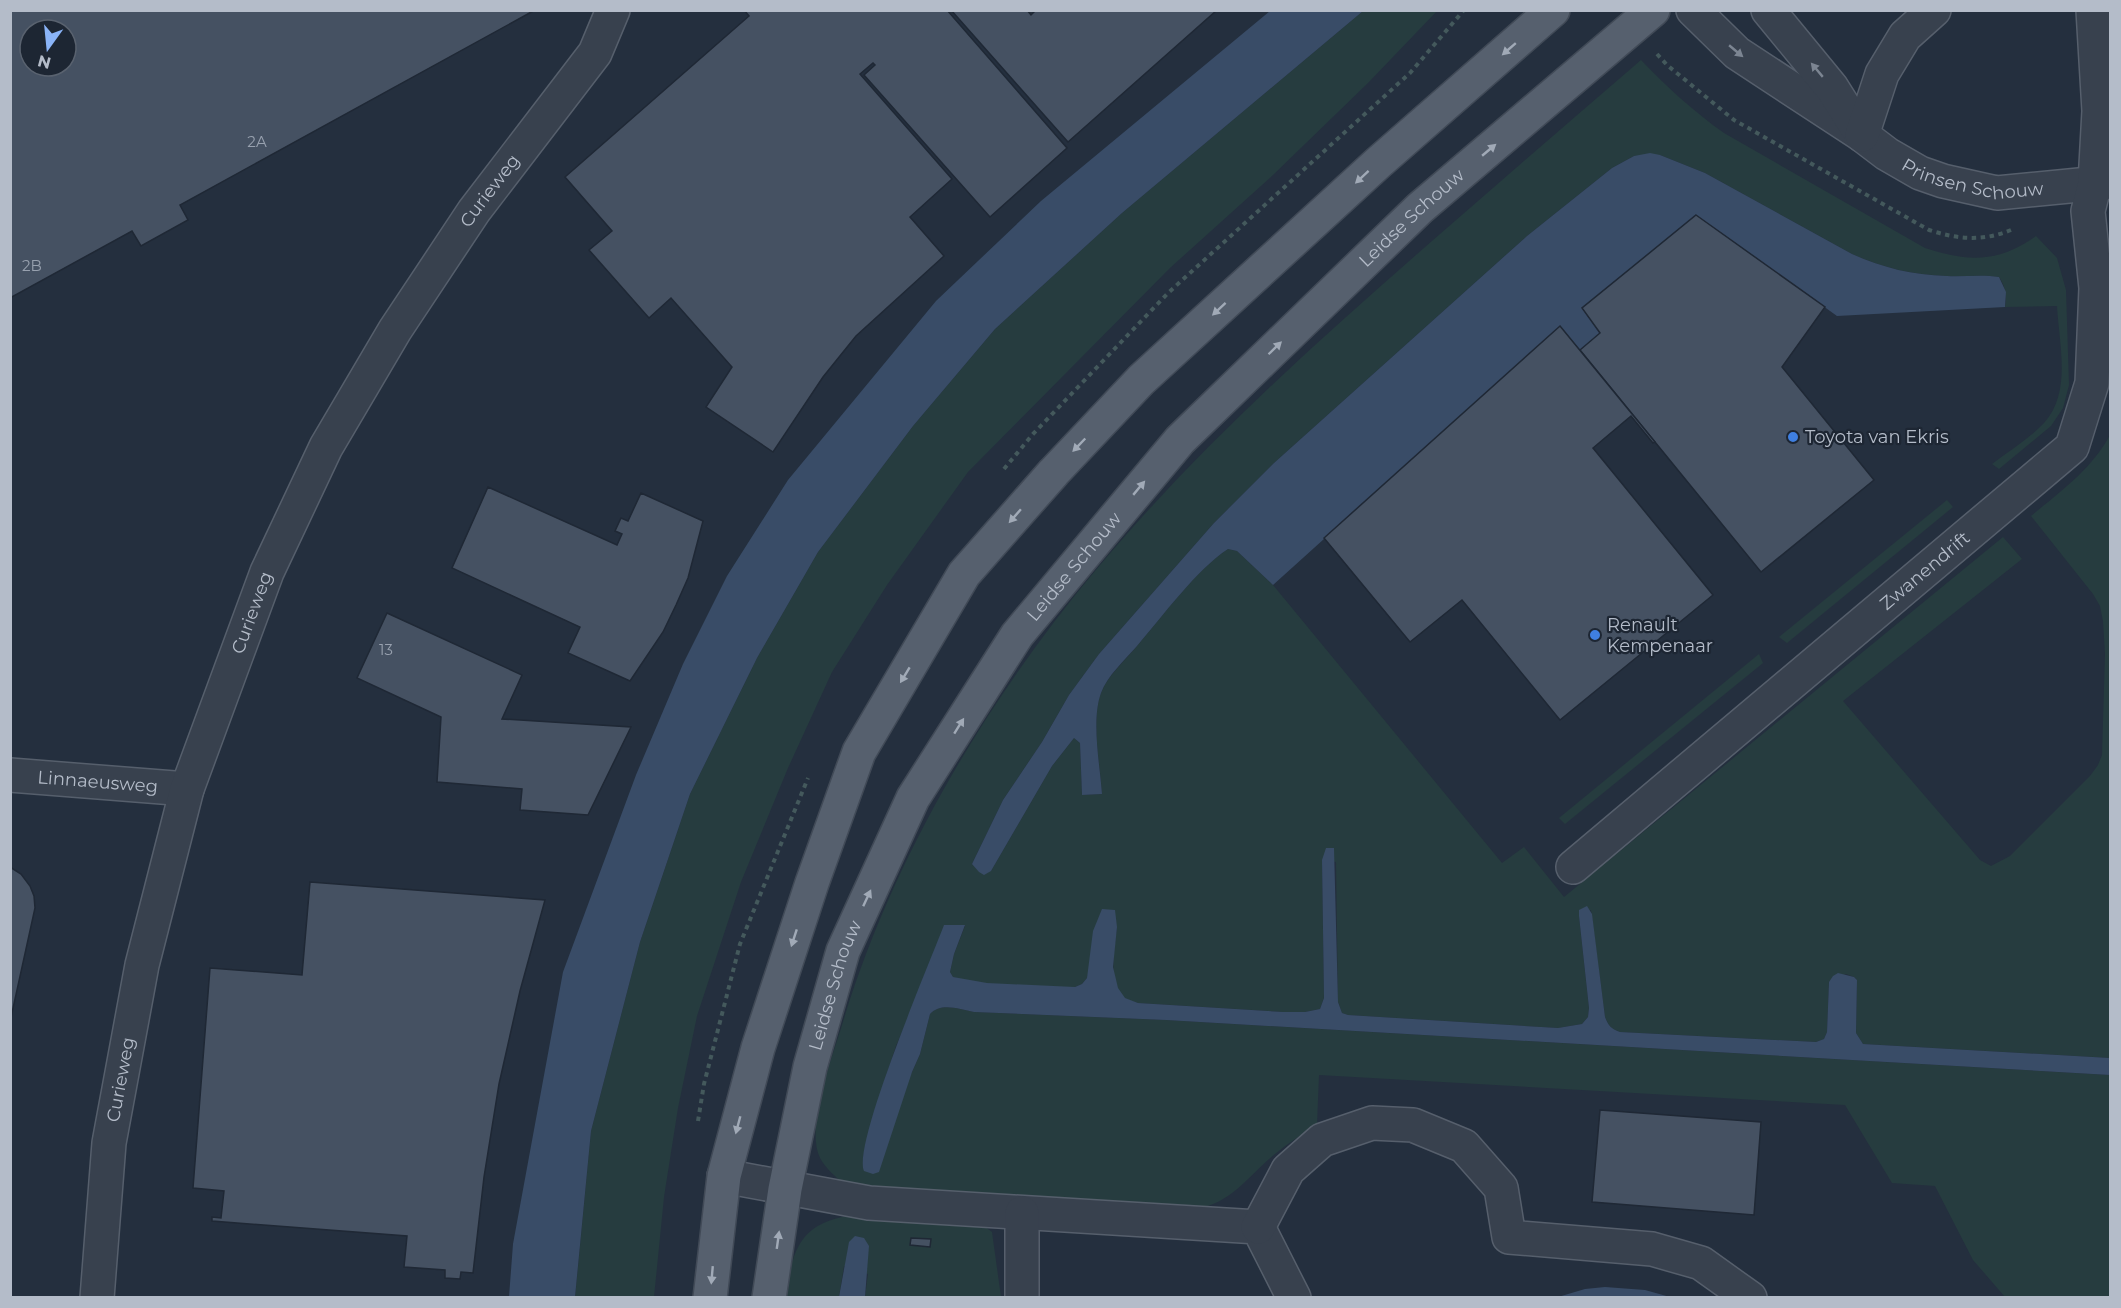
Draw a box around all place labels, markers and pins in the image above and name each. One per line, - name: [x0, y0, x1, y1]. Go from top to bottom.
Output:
- place label: Toyota van Ekris: [1805, 426, 1949, 448]
- marker: Toyota van Ekris: [1786, 430, 1800, 444]
- place label: Renault Kempenaar: [1607, 614, 1713, 657]
- marker: Renault Kempenaar: [1588, 628, 1602, 642]

